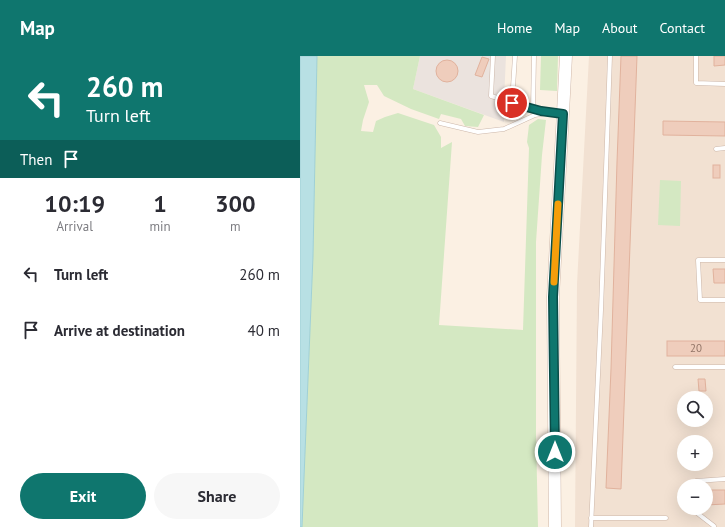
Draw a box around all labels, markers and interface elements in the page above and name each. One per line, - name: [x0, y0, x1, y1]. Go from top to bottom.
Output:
- text: Map: [20, 16, 55, 40]
- text: Home: [497, 19, 532, 37]
- text: Map: [554, 19, 580, 37]
- text: About: [602, 19, 638, 37]
- text: Contact: [660, 19, 705, 37]
- text: 260 m: [86, 68, 163, 105]
- icon: left: [20, 72, 72, 124]
- pin: [495, 86, 529, 120]
- icon: arrive: [501, 92, 523, 114]
- text: Turn left: [86, 104, 151, 127]
- icon: arrive: [60, 148, 82, 170]
- text: Then: [20, 150, 52, 169]
- text: 10:19: [44, 188, 105, 219]
- text: 1: [153, 188, 167, 219]
- text: 300: [215, 188, 256, 219]
- text: Arrival: [57, 218, 93, 235]
- text: min: [149, 218, 171, 235]
- text: m: [230, 218, 241, 235]
- icon: left: [20, 263, 42, 285]
- text: Turn left: [54, 265, 108, 284]
- text: 260 m: [239, 265, 280, 284]
- icon: arrive: [20, 319, 42, 341]
- text: Arrive at destination: [54, 321, 185, 340]
- text: 40 m: [247, 321, 280, 340]
- house number: 20: [690, 341, 702, 355]
- map controls: [677, 391, 713, 515]
- button: search: [677, 391, 713, 427]
- position arrow: [534, 431, 576, 473]
- button: +: [677, 435, 713, 471]
- button: Exit: [20, 473, 146, 519]
- button: Share: [154, 473, 280, 519]
- button: −: [677, 479, 713, 515]

